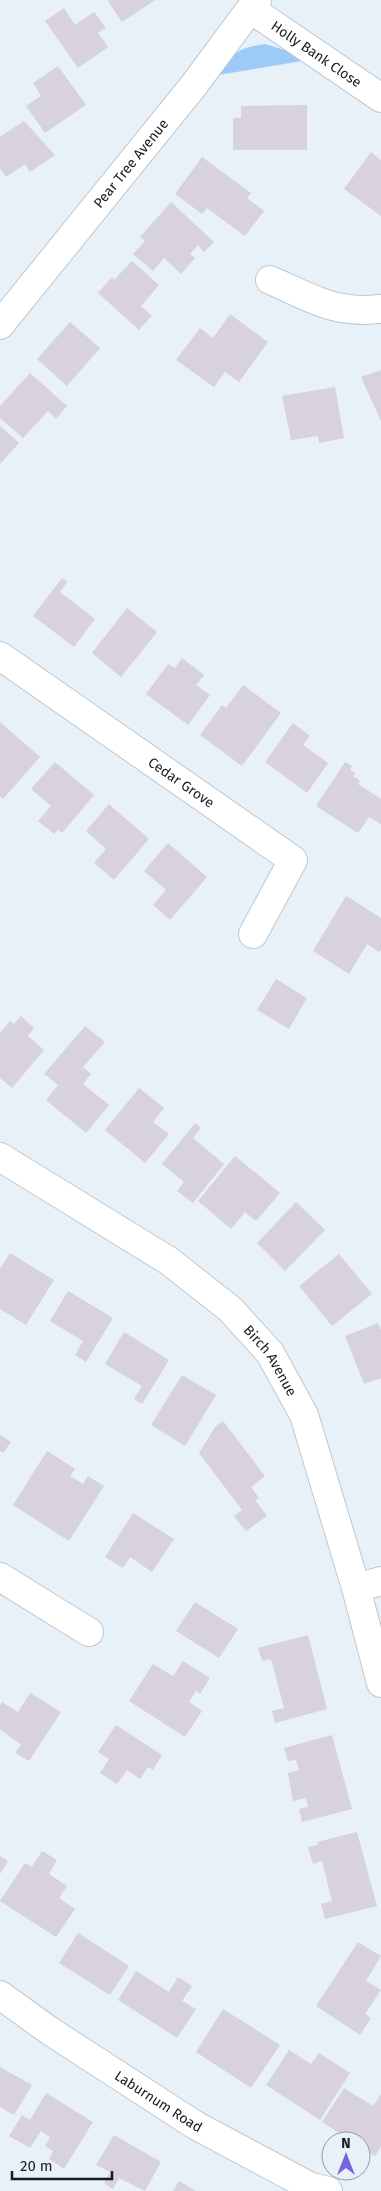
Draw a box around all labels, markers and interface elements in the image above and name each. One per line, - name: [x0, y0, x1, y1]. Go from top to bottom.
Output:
- street label: Holly Bank Close: [268, 17, 365, 91]
- street label: Pear Tree Avenue: [90, 115, 172, 211]
- street label: Cedar Grove: [145, 753, 218, 811]
- street label: Birch Avenue: [240, 1322, 300, 1399]
- street label: Laburnum Road: [112, 2067, 205, 2136]
- north arrow: [321, 2131, 371, 2181]
- text: N: [341, 2135, 351, 2152]
- scale bar: [12, 2148, 112, 2180]
- text: 20 m: [20, 2157, 53, 2175]

